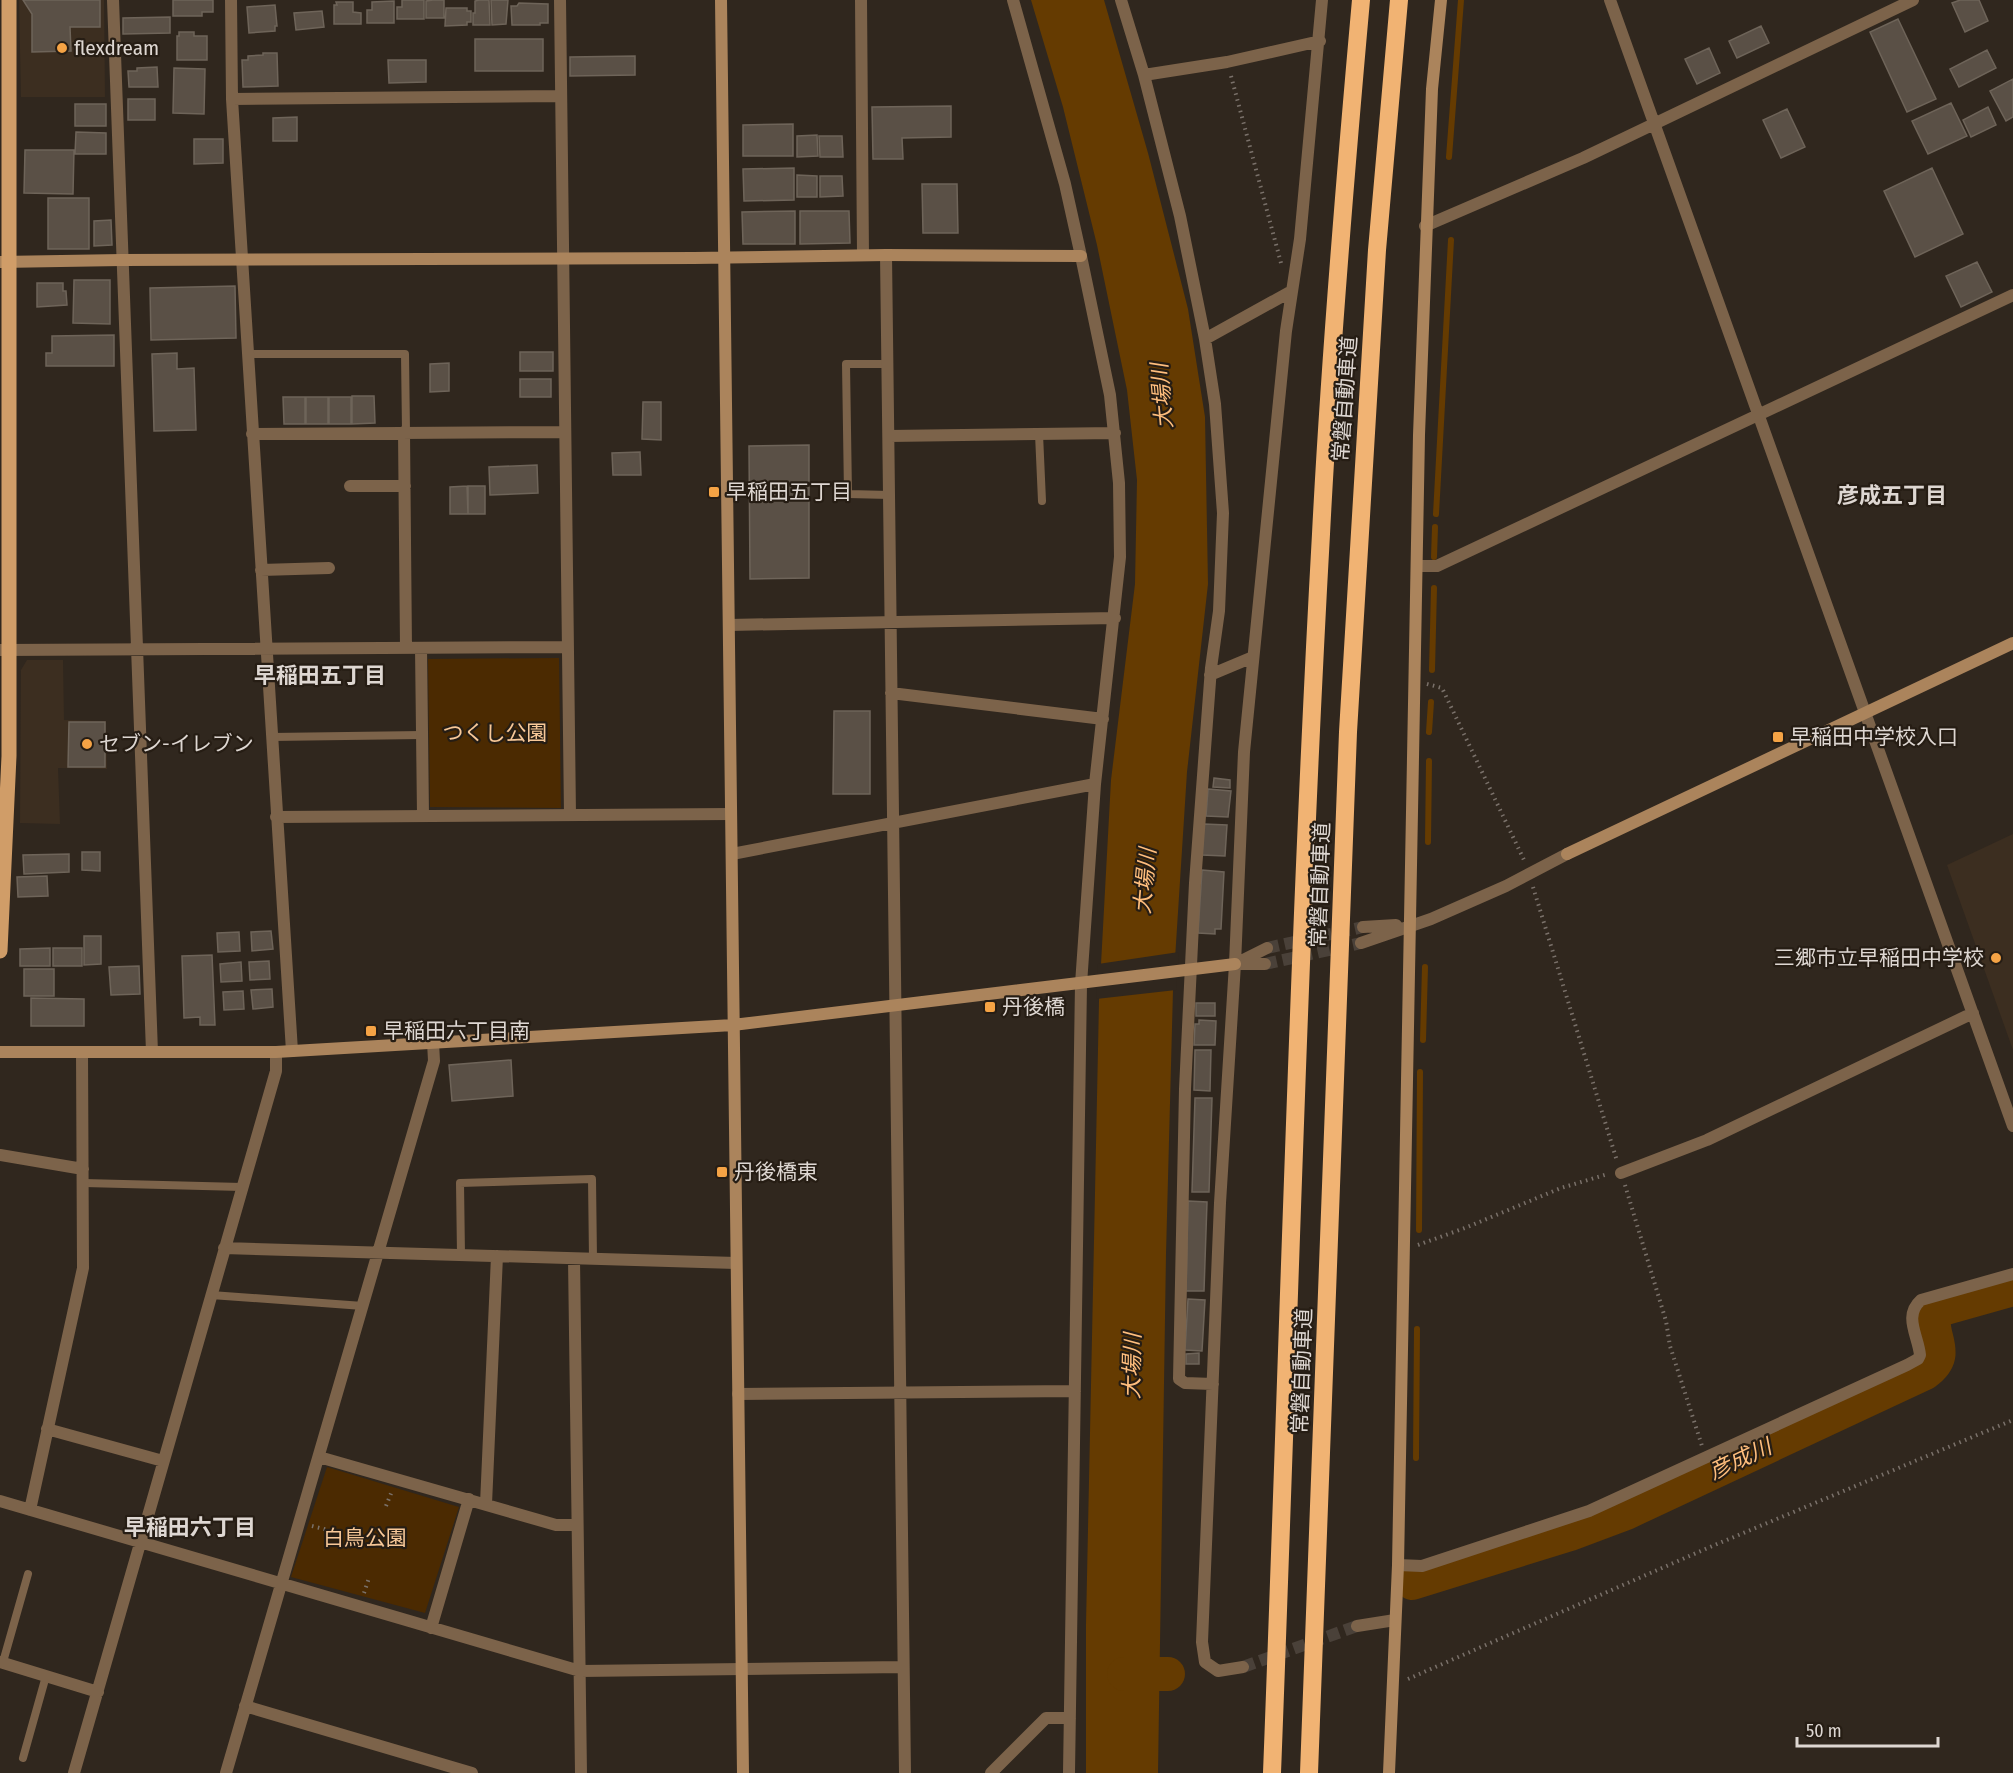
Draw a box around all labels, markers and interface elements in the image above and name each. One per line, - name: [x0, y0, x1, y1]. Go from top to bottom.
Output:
- place label: flexdream: [74, 35, 159, 61]
- marker: flexdream: [55, 41, 69, 55]
- street label: 常磐自動車道: [1328, 335, 1362, 463]
- water label: 大場川: [1146, 360, 1178, 430]
- place label: 早稲田五丁目: [726, 479, 852, 505]
- district label: 彦成五丁目: [1837, 482, 1947, 509]
- marker: 早稲田五丁目: [707, 485, 721, 499]
- district label: 早稲田五丁目: [254, 662, 386, 689]
- park label: つくし公園: [443, 720, 548, 746]
- place label: 早稲田中学校入口: [1790, 724, 1958, 750]
- marker: 早稲田中学校入口: [1771, 730, 1785, 744]
- place label: セブン-イレブン: [99, 731, 254, 757]
- marker: セブン-イレブン: [80, 737, 94, 751]
- street label: 常磐自動車道: [1305, 822, 1335, 948]
- water label: 大場川: [1129, 845, 1161, 915]
- place label: 三郷市立早稲田中学校: [1774, 945, 1984, 971]
- marker: 三郷市立早稲田中学校: [1989, 951, 2003, 965]
- place label: 丹後橋: [1002, 994, 1065, 1020]
- marker: 丹後橋: [983, 1000, 997, 1014]
- place label: 早稲田六丁目南: [383, 1018, 530, 1044]
- marker: 早稲田六丁目南: [364, 1024, 378, 1038]
- place label: 丹後橋東: [734, 1159, 818, 1185]
- marker: 丹後橋東: [715, 1165, 729, 1179]
- street label: 常磐自動車道: [1287, 1308, 1317, 1434]
- water label: 大場川: [1118, 1331, 1146, 1399]
- water label: 彦成川: [1704, 1432, 1777, 1485]
- district label: 早稲田六丁目: [124, 1514, 256, 1541]
- park label: 白鳥公園: [323, 1525, 407, 1551]
- scale bar: [1797, 1710, 1938, 1748]
- text: 50 m: [1806, 1720, 1842, 1742]

